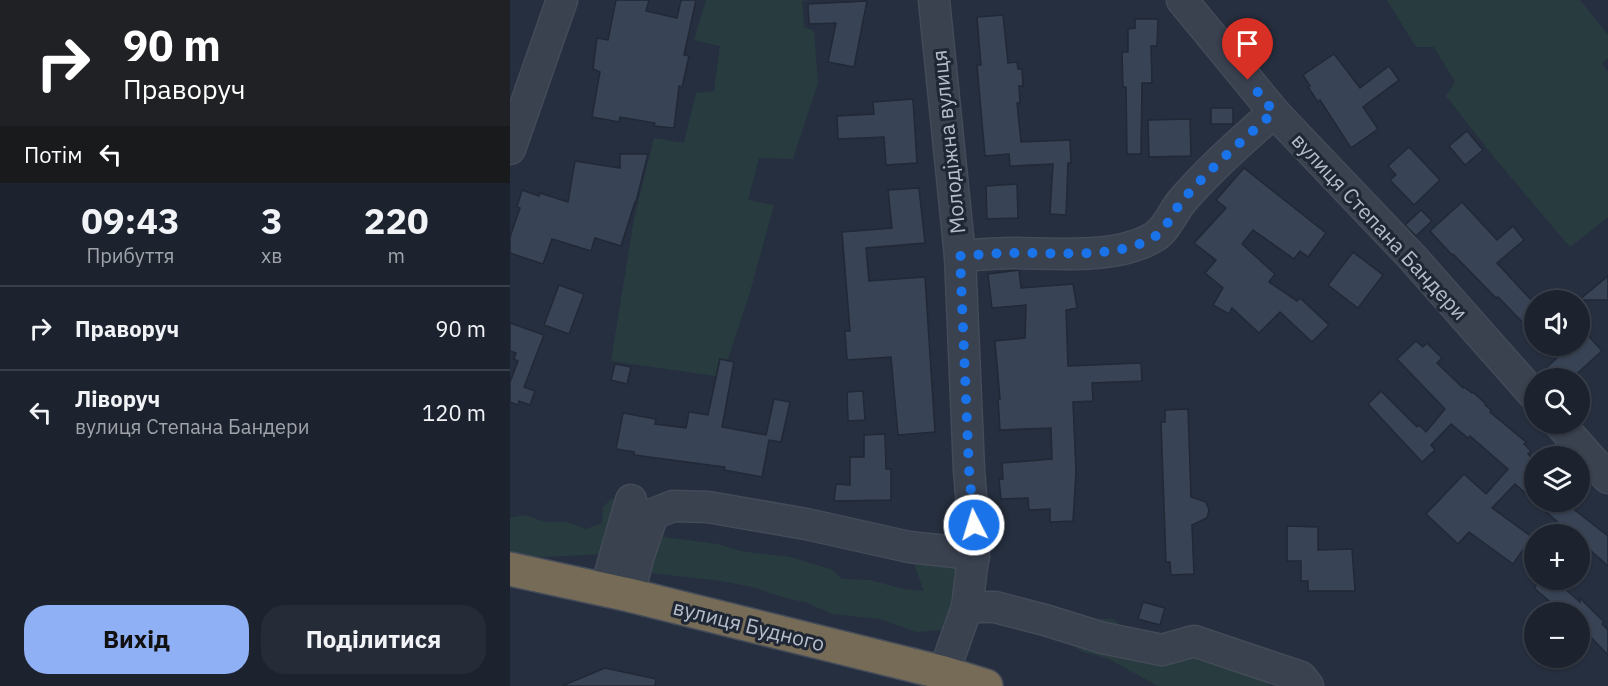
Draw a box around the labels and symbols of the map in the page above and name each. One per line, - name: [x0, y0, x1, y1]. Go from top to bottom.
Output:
- pin: [1222, 18, 1273, 80]
- street label: Молодіжна вулиця: [924, 49, 972, 235]
- street label: вулиця Степана Бандери: [1286, 126, 1474, 326]
- position arrow: [942, 493, 1006, 557]
- street label: вулиця Будного: [670, 593, 828, 657]

